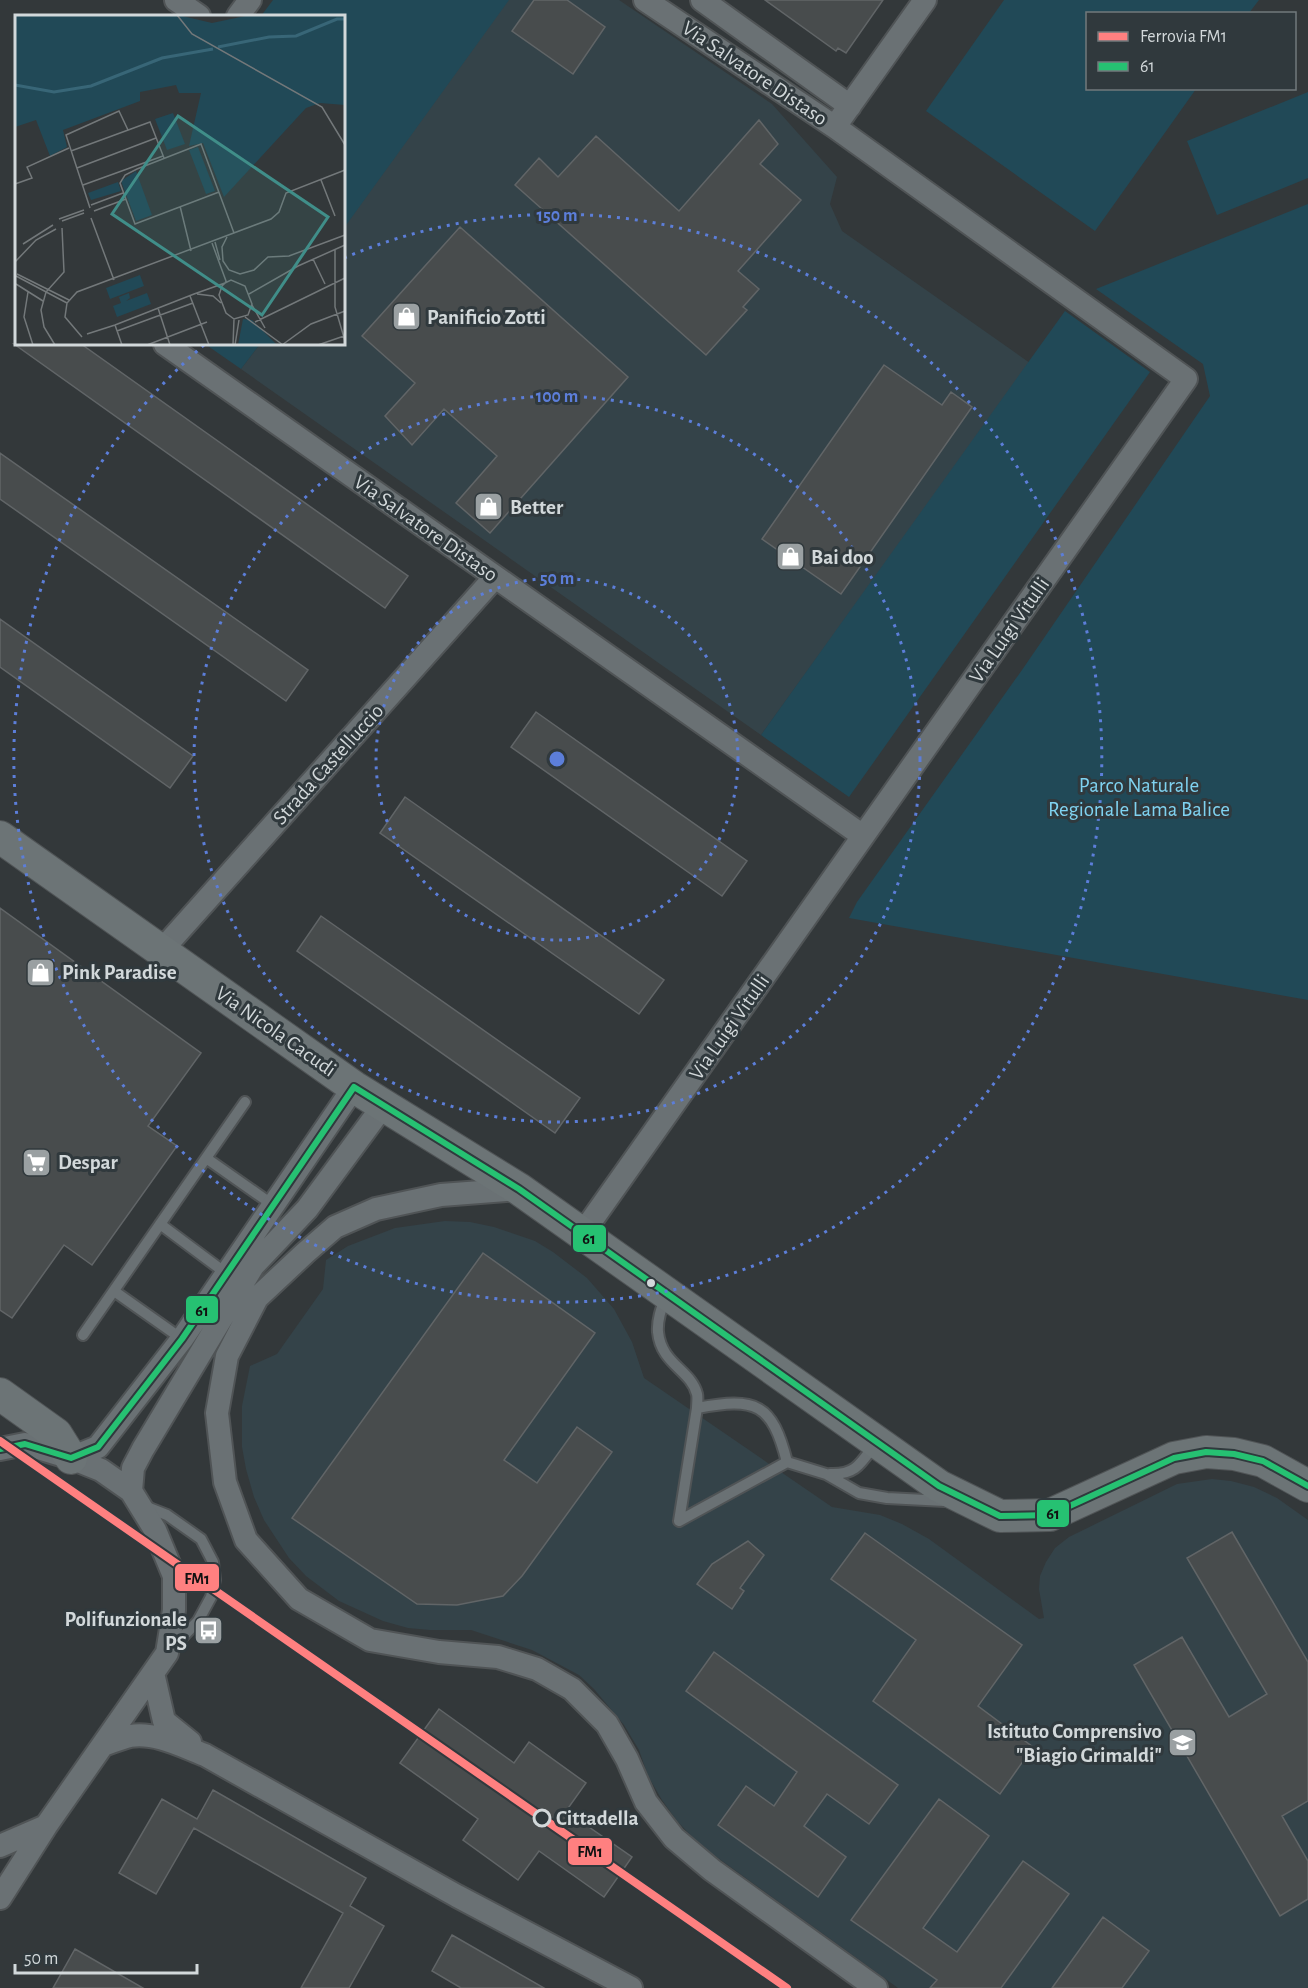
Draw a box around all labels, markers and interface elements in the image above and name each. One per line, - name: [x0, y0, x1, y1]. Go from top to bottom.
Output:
- legend: [1086, 12, 1296, 90]
- inset map: [15, 15, 345, 345]
- street label: Via Salvatore Distaso: [678, 17, 831, 130]
- text: Ferrovia FM1: [1140, 28, 1227, 46]
- text: 61: [1140, 58, 1155, 76]
- text: 150 m: [537, 207, 577, 225]
- shop icon: Panificio Zotti: [390, 301, 422, 333]
- place label: Panificio Zotti: [427, 307, 546, 328]
- text: 100 m: [536, 388, 578, 406]
- street label: Via Salvatore Distaso: [350, 471, 501, 586]
- shop icon: Better: [473, 491, 505, 523]
- place label: Better: [510, 497, 564, 518]
- shop icon: Bai doo: [774, 541, 806, 573]
- place label: Bai doo: [811, 547, 874, 568]
- text: 50 m: [540, 570, 574, 588]
- street label: Via Luigi Vitulli: [965, 574, 1053, 687]
- street label: Strada Castelluccio: [269, 700, 388, 829]
- centre of rings: [547, 749, 567, 769]
- park label: Parco Naturale Regionale Lama Balice: [1048, 775, 1230, 820]
- shop icon: Pink Paradise: [25, 956, 57, 988]
- place label: Pink Paradise: [62, 962, 177, 983]
- street label: Via Luigi Vitulli: [685, 971, 773, 1084]
- street label: Via Nicola Cacudi: [212, 982, 340, 1081]
- supermarket icon: Despar: [21, 1146, 53, 1178]
- place label: Despar: [58, 1152, 118, 1173]
- line badge: 61: [572, 1224, 607, 1253]
- text: 61: [582, 1231, 596, 1247]
- unlabelled marker: [645, 1277, 657, 1289]
- line badge: 61: [185, 1295, 219, 1324]
- text: 61: [195, 1303, 209, 1319]
- line badge: 61: [1036, 1499, 1070, 1528]
- text: 61: [1046, 1506, 1060, 1522]
- line badge: FM1: [174, 1563, 220, 1592]
- text: FM1: [184, 1571, 210, 1587]
- place label: Polifunzionale PS: [65, 1609, 187, 1654]
- bus stop icon: Polifunzionale PS: [192, 1615, 224, 1647]
- place label: Istituto Comprensivo "Biagio Grimaldi": [987, 1721, 1162, 1766]
- school or university icon: Istituto Comprensivo "Biagio Grimaldi": [1167, 1727, 1199, 1759]
- place label: Cittadella: [556, 1808, 639, 1829]
- marker: Cittadella: [533, 1809, 551, 1827]
- line badge: FM1: [567, 1837, 613, 1866]
- text: FM1: [577, 1844, 603, 1860]
- scale bar: [15, 1937, 196, 1975]
- text: 50 m: [24, 1950, 58, 1968]

